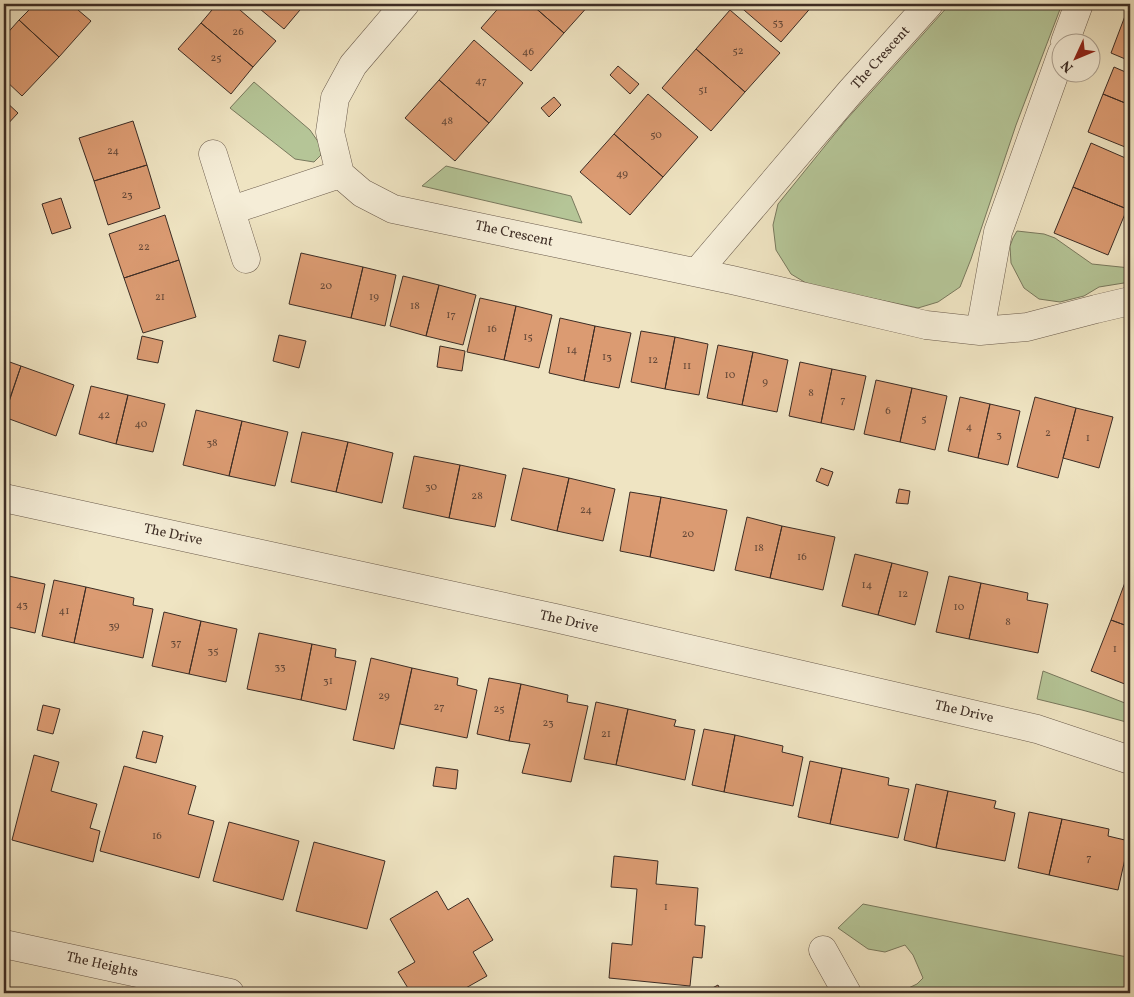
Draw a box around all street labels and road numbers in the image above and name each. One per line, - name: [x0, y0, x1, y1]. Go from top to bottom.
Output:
- street label: The Crescent: [847, 22, 915, 94]
- street label: The Crescent: [473, 216, 555, 252]
- street label: The Drive: [142, 519, 205, 551]
- street label: The Drive: [538, 606, 601, 638]
- street label: The Drive: [933, 696, 996, 728]
- street label: The Heights: [64, 947, 140, 983]

